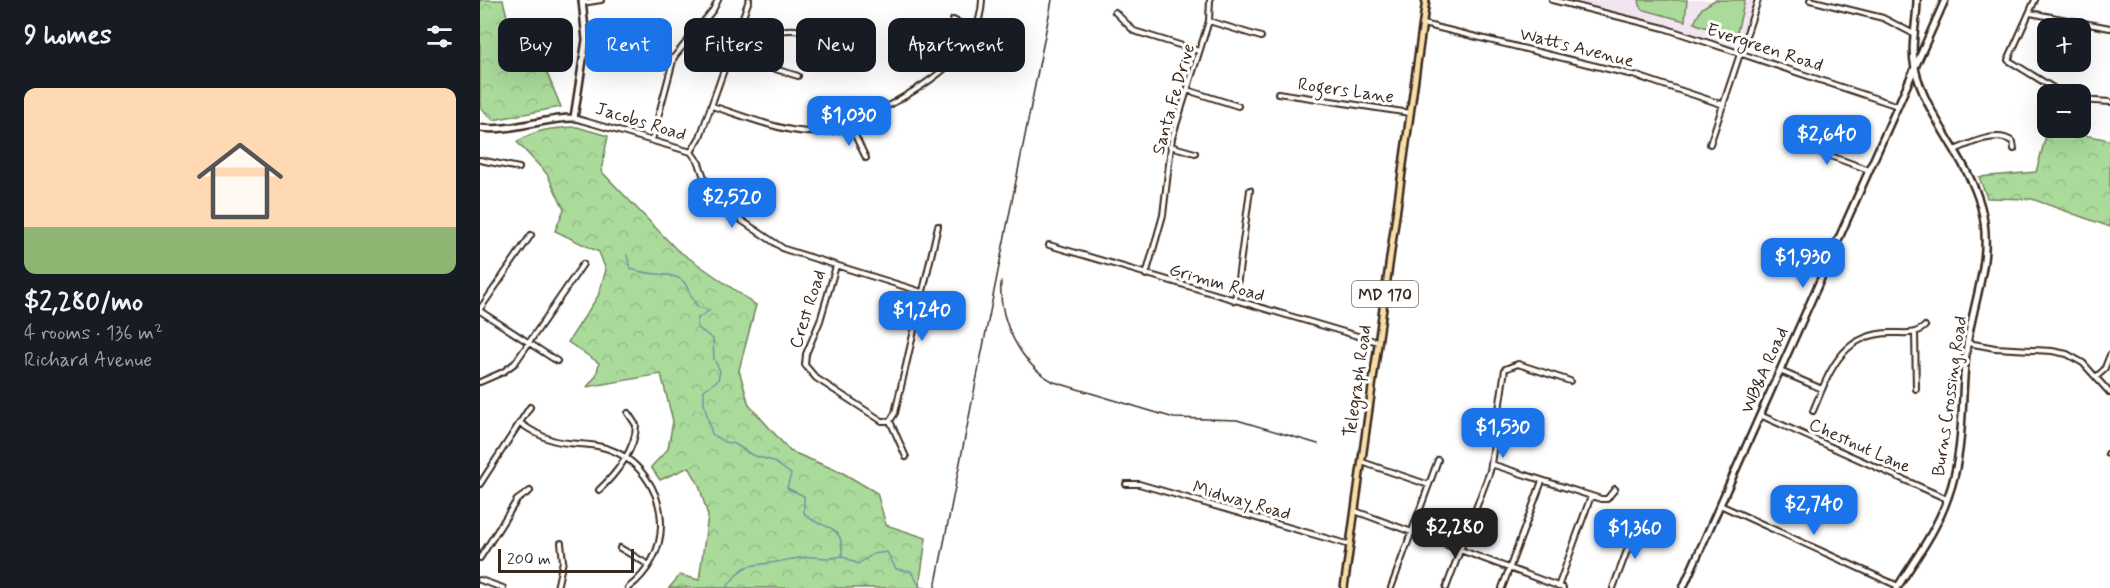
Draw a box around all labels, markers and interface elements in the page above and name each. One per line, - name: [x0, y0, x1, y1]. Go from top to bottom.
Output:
- chip: Buy: [498, 18, 573, 72]
- chip: Rent: [585, 18, 672, 72]
- chip: Filters: [684, 18, 784, 72]
- chip: New: [796, 18, 876, 72]
- chip: Apartment: [888, 18, 1025, 72]
- street label: Evergreen Road: [1703, 18, 1826, 79]
- map controls: [2037, 18, 2091, 138]
- button: +: [2037, 18, 2091, 72]
- text: 9 homes: [24, 19, 112, 53]
- icon: filters: [423, 20, 456, 53]
- street label: Watts Avenue: [1517, 22, 1637, 74]
- street label: Santa Fe Drive: [1147, 41, 1201, 158]
- street label: Rogers Lane: [1296, 72, 1395, 112]
- button: −: [2037, 84, 2091, 138]
- pin: $1,030: [800, 96, 898, 147]
- street label: Jacobs Road: [593, 97, 689, 147]
- text: $1,030: [821, 102, 877, 129]
- pin: $2,640: [1778, 115, 1876, 166]
- text: $2,640: [1797, 121, 1857, 148]
- icon: home: [186, 127, 294, 235]
- pin: $2,520: [683, 178, 781, 229]
- text: $2,520: [702, 184, 762, 211]
- pin: $1,930: [1754, 238, 1852, 289]
- text: $1,930: [1775, 244, 1831, 271]
- street label: Grimm Road: [1166, 258, 1267, 308]
- street label: Crest Road: [784, 267, 832, 352]
- road number: MD 170: [1352, 281, 1418, 307]
- text: $2,280/mo: [24, 286, 143, 320]
- pin: $1,240: [873, 291, 971, 342]
- text: $1,240: [893, 297, 951, 324]
- street label: Burns Crossing Road: [1927, 314, 1973, 478]
- text: 4 rooms · 136 m²: [24, 320, 163, 347]
- street label: Telegraph Road: [1338, 323, 1379, 439]
- street label: WB&A Road: [1735, 324, 1795, 417]
- text: Richard Avenue: [24, 347, 152, 374]
- pin: $1,530: [1454, 408, 1552, 459]
- street label: Chestnut Lane: [1805, 413, 1914, 479]
- text: $1,530: [1475, 414, 1531, 441]
- street label: Midway Road: [1190, 476, 1294, 526]
- pin: $2,740: [1765, 485, 1863, 536]
- text: $2,740: [1785, 491, 1843, 518]
- pin: $2,280: [1406, 508, 1504, 559]
- pin: $1,360: [1586, 509, 1684, 560]
- text: $2,280: [1426, 514, 1484, 541]
- text: $1,360: [1608, 515, 1662, 542]
- scale bar: [498, 546, 634, 574]
- text: 200 m: [507, 549, 551, 570]

